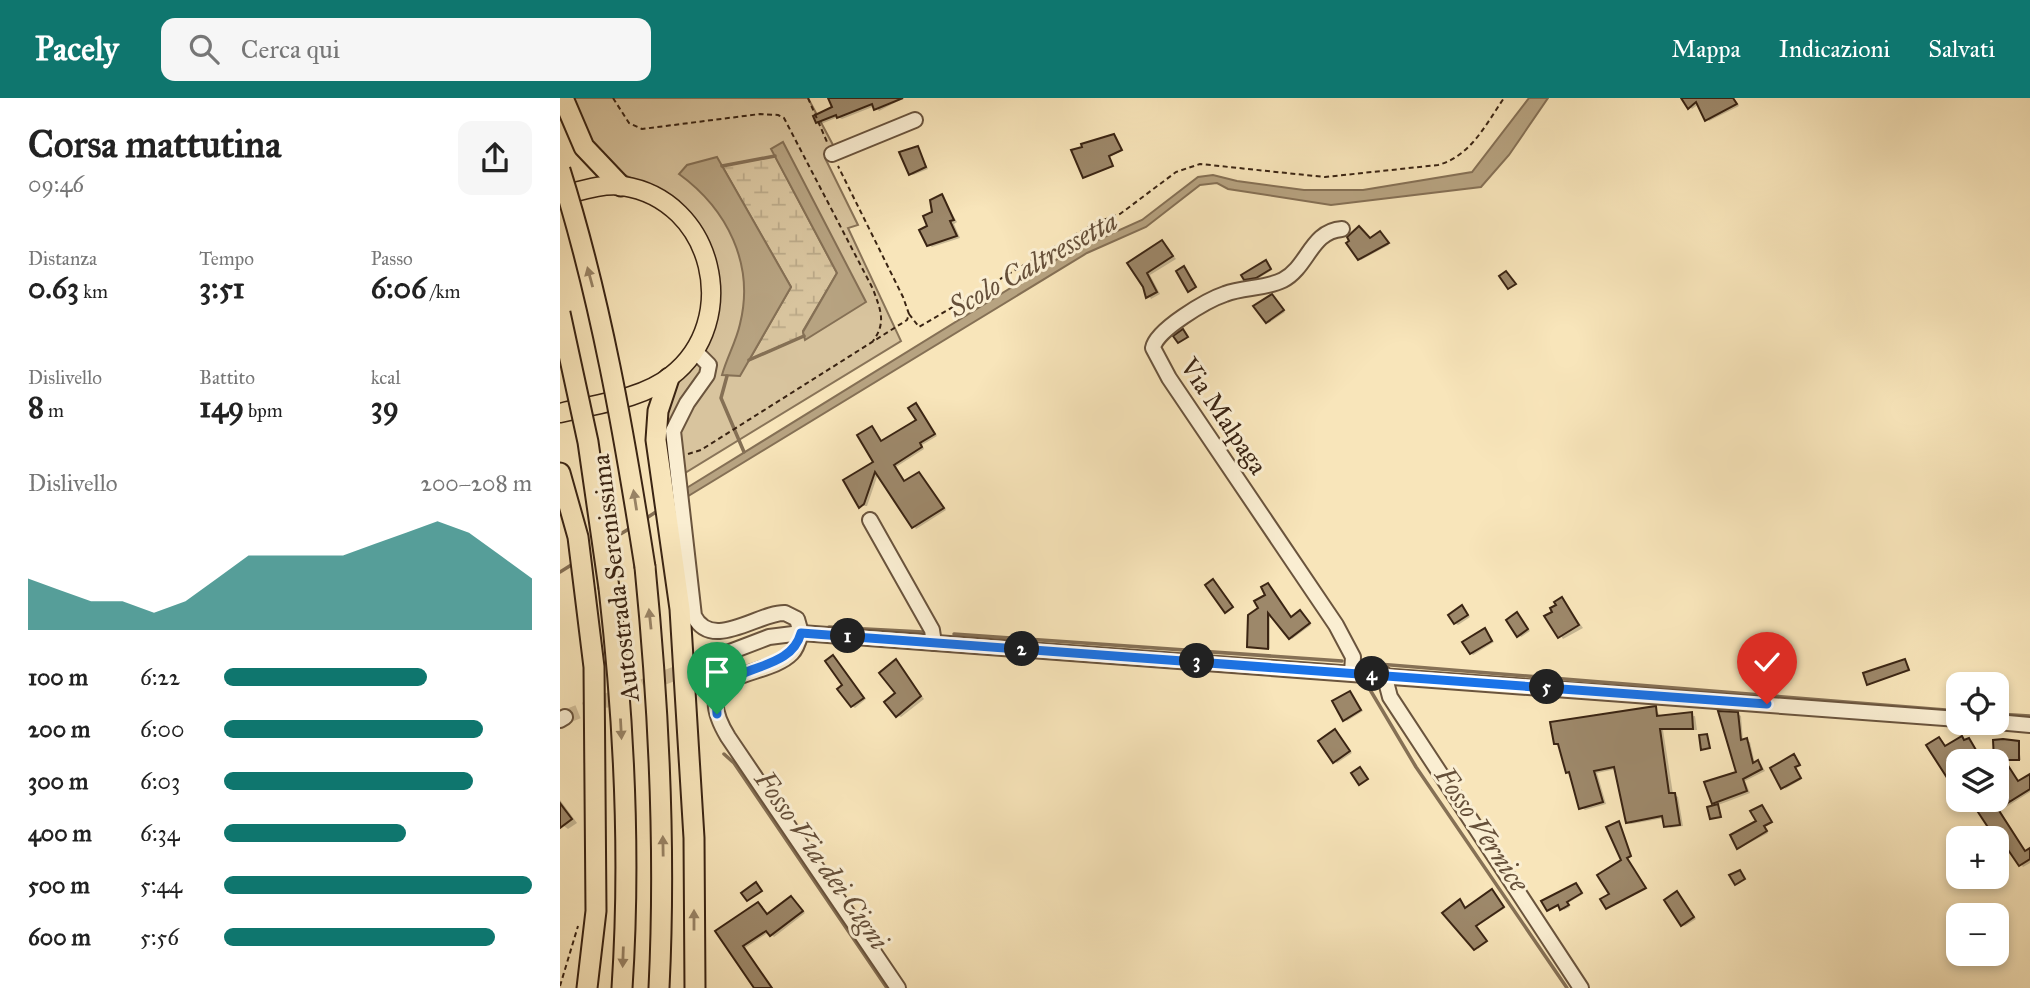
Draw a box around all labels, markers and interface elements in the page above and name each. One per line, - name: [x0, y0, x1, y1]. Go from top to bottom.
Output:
- search box: [161, 18, 651, 81]
- text: Pacely: [35, 29, 119, 69]
- icon: search: [185, 30, 223, 68]
- text: Cerca qui: [241, 33, 340, 65]
- text: Mappa: [1672, 34, 1741, 64]
- text: Indicazioni: [1779, 34, 1890, 64]
- text: Salvati: [1928, 34, 1995, 64]
- text: Corsa mattutina: [28, 121, 281, 167]
- button: share: [458, 121, 532, 195]
- text: 09:46: [28, 170, 84, 198]
- water label: Scolo Caltressetta: [942, 203, 1124, 325]
- text: Distanza: [28, 247, 97, 270]
- text: Tempo: [199, 247, 254, 270]
- text: Passo: [371, 247, 413, 270]
- one-way arrow: [584, 266, 595, 288]
- text: 0.63: [28, 270, 79, 306]
- text: 3:51: [199, 270, 245, 306]
- text: 6:06: [371, 270, 426, 306]
- text: km: [79, 280, 108, 303]
- text: /km: [426, 280, 460, 303]
- street label: Via Malpaga: [1173, 351, 1275, 480]
- text: Dislivello: [28, 366, 102, 389]
- text: Battito: [199, 366, 255, 389]
- text: kcal: [371, 366, 401, 389]
- text: 8: [28, 389, 44, 425]
- text: 149: [199, 389, 244, 425]
- text: 39: [371, 389, 399, 425]
- text: m: [44, 399, 64, 422]
- text: bpm: [244, 399, 283, 422]
- street label: Autostrada Serenissima: [584, 452, 646, 705]
- text: Dislivello: [28, 469, 118, 497]
- text: 200–208 m: [421, 469, 532, 497]
- one-way arrow: [629, 489, 640, 511]
- one-way arrow: [645, 608, 656, 630]
- pin: 1: [830, 618, 866, 654]
- text: 1: [844, 624, 851, 647]
- pin: 2: [1004, 632, 1040, 666]
- pin: [1737, 632, 1797, 704]
- text: 2: [1017, 637, 1026, 660]
- pin: [687, 642, 747, 714]
- icon: check: [1748, 643, 1786, 681]
- pin: 3: [1180, 644, 1214, 678]
- text: 3: [1193, 649, 1200, 672]
- icon: arrive: [698, 653, 736, 691]
- pin: 4: [1354, 656, 1390, 692]
- text: 4: [1366, 662, 1377, 685]
- text: 100 m: [28, 663, 88, 691]
- text: 6:22: [140, 663, 180, 691]
- pin: 5: [1530, 670, 1564, 704]
- map controls: [1946, 672, 2009, 966]
- button: locate: [1946, 672, 2009, 735]
- text: 5: [1542, 675, 1551, 698]
- text: 200 m: [28, 715, 90, 743]
- text: 6:00: [140, 715, 184, 743]
- one-way arrow: [616, 718, 627, 740]
- button: layers: [1946, 749, 2009, 812]
- water label: Fosso Vernice: [1427, 759, 1537, 899]
- water label: Fosso Via dei Cigni: [747, 763, 897, 956]
- text: 300 m: [28, 767, 88, 795]
- text: 6:03: [140, 767, 180, 795]
- text: 400 m: [28, 819, 92, 847]
- text: 6:34: [140, 819, 180, 847]
- button: +: [1946, 826, 2009, 889]
- one-way arrow: [657, 835, 669, 857]
- text: 500 m: [28, 871, 90, 899]
- text: 5:44: [140, 871, 182, 899]
- button: −: [1946, 903, 2009, 966]
- one-way arrow: [688, 909, 700, 931]
- text: 600 m: [28, 923, 91, 951]
- text: 5:56: [140, 923, 179, 951]
- one-way arrow: [617, 946, 629, 968]

